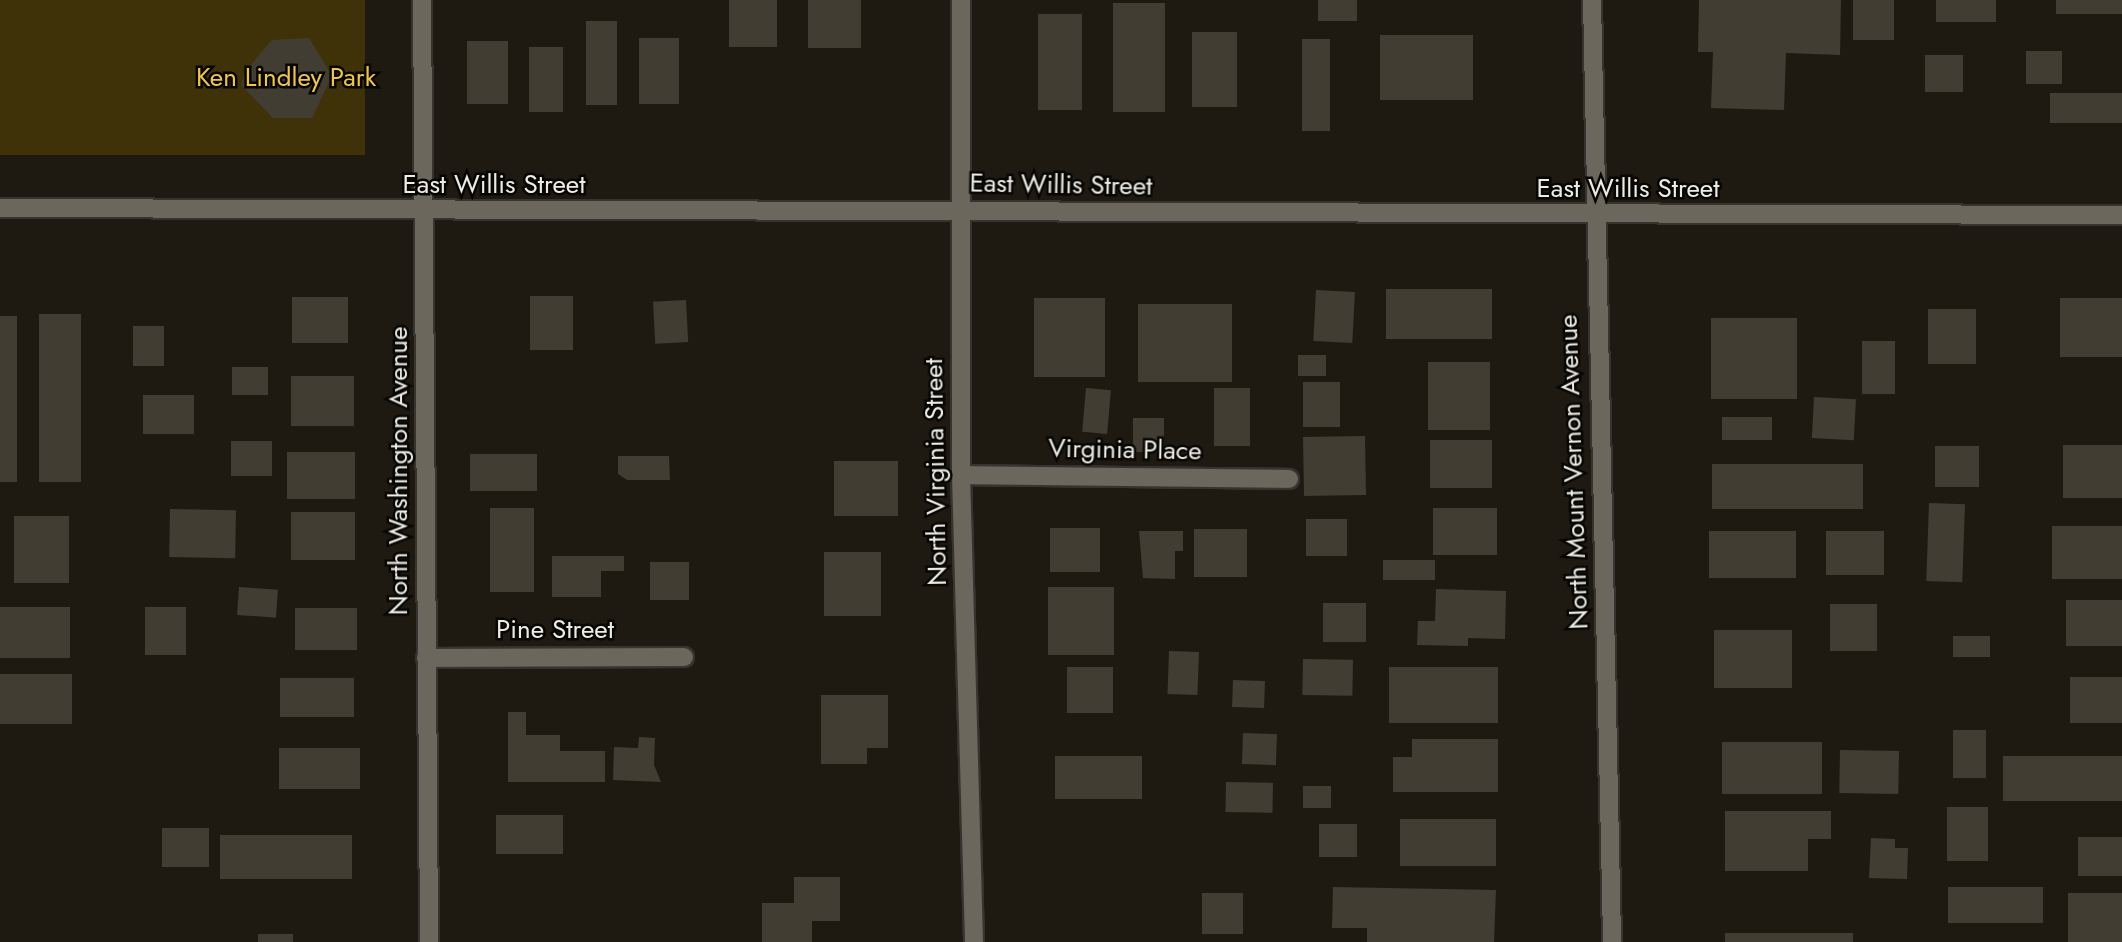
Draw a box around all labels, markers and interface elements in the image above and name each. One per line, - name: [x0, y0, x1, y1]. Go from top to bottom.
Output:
- park label: Ken Lindley Park: [196, 62, 376, 94]
- street label: East Willis Street: [969, 168, 1153, 202]
- street label: East Willis Street: [403, 169, 585, 201]
- street label: East Willis Street: [1537, 173, 1719, 205]
- street label: North Mount Vernon Avenue: [1553, 314, 1595, 630]
- street label: North Washington Avenue: [383, 327, 415, 615]
- street label: North Virginia Street: [918, 358, 954, 586]
- street label: Virginia Place: [1048, 433, 1202, 467]
- street label: Pine Street: [496, 614, 614, 646]

